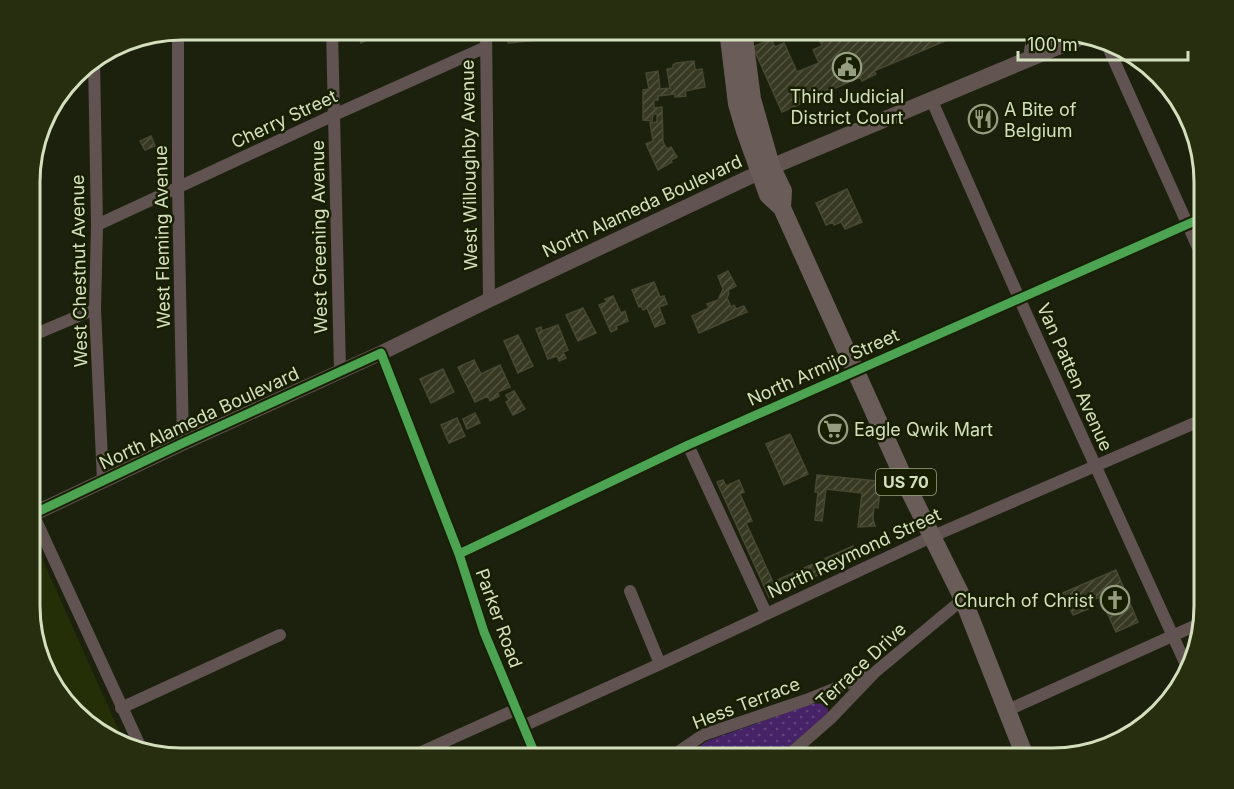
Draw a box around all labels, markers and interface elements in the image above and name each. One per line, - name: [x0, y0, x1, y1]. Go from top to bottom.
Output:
- scale bar: [1018, 24, 1188, 62]
- text: 100 m: [1027, 34, 1078, 55]
- public building icon: Third Judicial District Court: [831, 51, 863, 83]
- street label: West Willoughby Avenue: [457, 59, 481, 271]
- street label: Cherry Street: [228, 85, 340, 153]
- place label: Third Judicial District Court: [790, 86, 904, 128]
- place label: A Bite of Belgium: [1004, 99, 1077, 141]
- restaurant icon: A Bite of Belgium: [967, 103, 999, 135]
- street label: West Greening Avenue: [307, 140, 331, 334]
- street label: West Fleming Avenue: [150, 145, 174, 329]
- street label: North Alameda Boulevard: [539, 150, 745, 262]
- street label: West Chestnut Avenue: [67, 174, 91, 368]
- street label: Van Patten Avenue: [1033, 300, 1117, 454]
- street label: North Armijo Street: [744, 324, 902, 410]
- street label: North Alameda Boulevard: [96, 362, 302, 474]
- supermarket icon: Eagle Qwik Mart: [817, 413, 849, 445]
- place label: Eagle Qwik Mart: [854, 419, 993, 440]
- road number: US 70: [876, 469, 936, 495]
- street label: North Reymond Street: [764, 504, 944, 602]
- street label: Parker Road: [471, 566, 527, 670]
- church icon: Church of Christ: [1099, 584, 1131, 616]
- place label: Church of Christ: [954, 590, 1094, 611]
- street label: Terrace Drive: [812, 618, 910, 712]
- street label: Hess Terrace: [689, 673, 803, 733]

